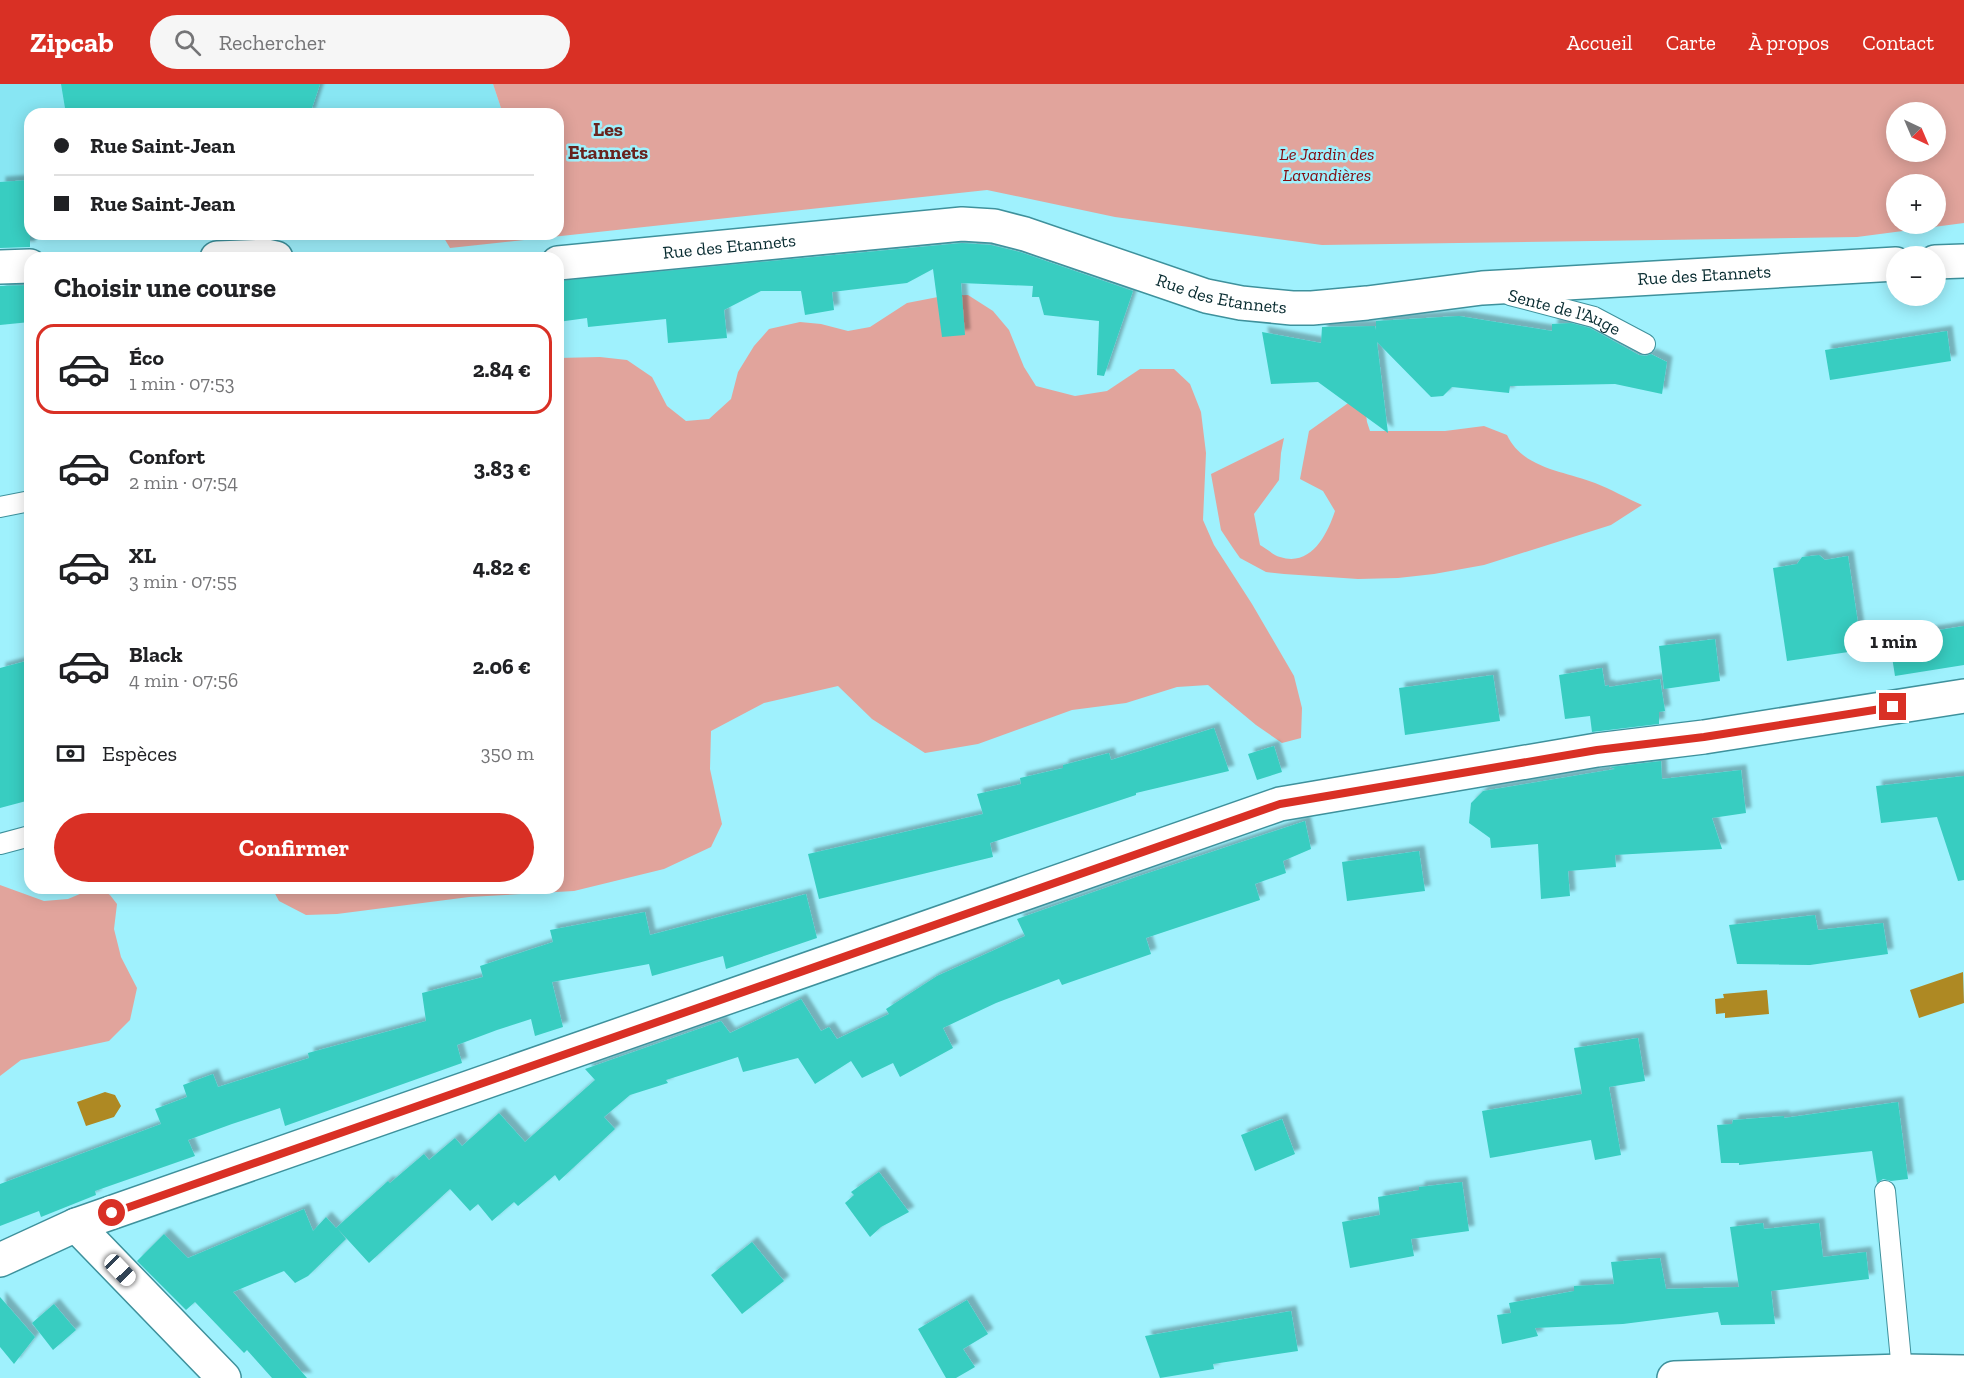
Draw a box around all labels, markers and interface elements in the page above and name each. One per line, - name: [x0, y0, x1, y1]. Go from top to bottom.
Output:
- search box: [150, 15, 570, 69]
- text: Zipcab: [30, 26, 114, 59]
- icon: search: [171, 26, 204, 59]
- text: Rechercher: [219, 29, 326, 56]
- text: Accueil: [1567, 30, 1633, 55]
- text: Carte: [1666, 30, 1716, 55]
- text: À propos: [1749, 30, 1829, 55]
- text: Contact: [1862, 30, 1934, 55]
- north arrow: [1886, 102, 1946, 162]
- map controls: [1886, 102, 1946, 306]
- district label: Les Etannets: [568, 117, 648, 164]
- text: Rue Saint-Jean: [90, 132, 235, 159]
- park label: Le Jardin des Lavandières: [1279, 143, 1375, 186]
- button: +: [1886, 174, 1946, 234]
- text: Rue Saint-Jean: [90, 190, 235, 217]
- street label: Rue des Etannets: [662, 229, 797, 264]
- button: −: [1886, 246, 1946, 306]
- street label: Rue des Etannets: [1637, 260, 1772, 290]
- street label: Rue des Etannets: [1153, 269, 1288, 318]
- text: Choisir une course: [54, 272, 276, 304]
- street label: Sente de l'Auge: [1506, 284, 1624, 340]
- icon: car: [57, 342, 111, 396]
- text: Éco: [129, 344, 164, 371]
- text: 2.84 €: [473, 356, 531, 383]
- text: 1 min · 07:53: [129, 371, 234, 395]
- icon: car: [57, 441, 111, 495]
- text: Confort: [129, 443, 205, 470]
- text: 3.83 €: [474, 455, 531, 482]
- text: 2 min · 07:54: [129, 470, 238, 494]
- icon: car: [57, 540, 111, 594]
- text: XL: [129, 542, 156, 569]
- text: 4.82 €: [473, 554, 531, 581]
- text: 3 min · 07:55: [129, 569, 237, 593]
- callout: 1 min: [1844, 620, 1942, 662]
- text: 1 min: [1870, 629, 1917, 653]
- icon: car: [57, 639, 111, 693]
- text: Black: [129, 641, 183, 668]
- text: 2.06 €: [473, 653, 531, 680]
- text: 4 min · 07:56: [129, 668, 238, 692]
- route end: [1879, 693, 1906, 720]
- icon: cash: [54, 737, 87, 770]
- text: Espèces: [102, 740, 177, 767]
- text: 350 m: [481, 741, 534, 765]
- button: Confirmer: [54, 813, 534, 882]
- route start: [98, 1199, 125, 1226]
- car: [101, 1251, 139, 1289]

